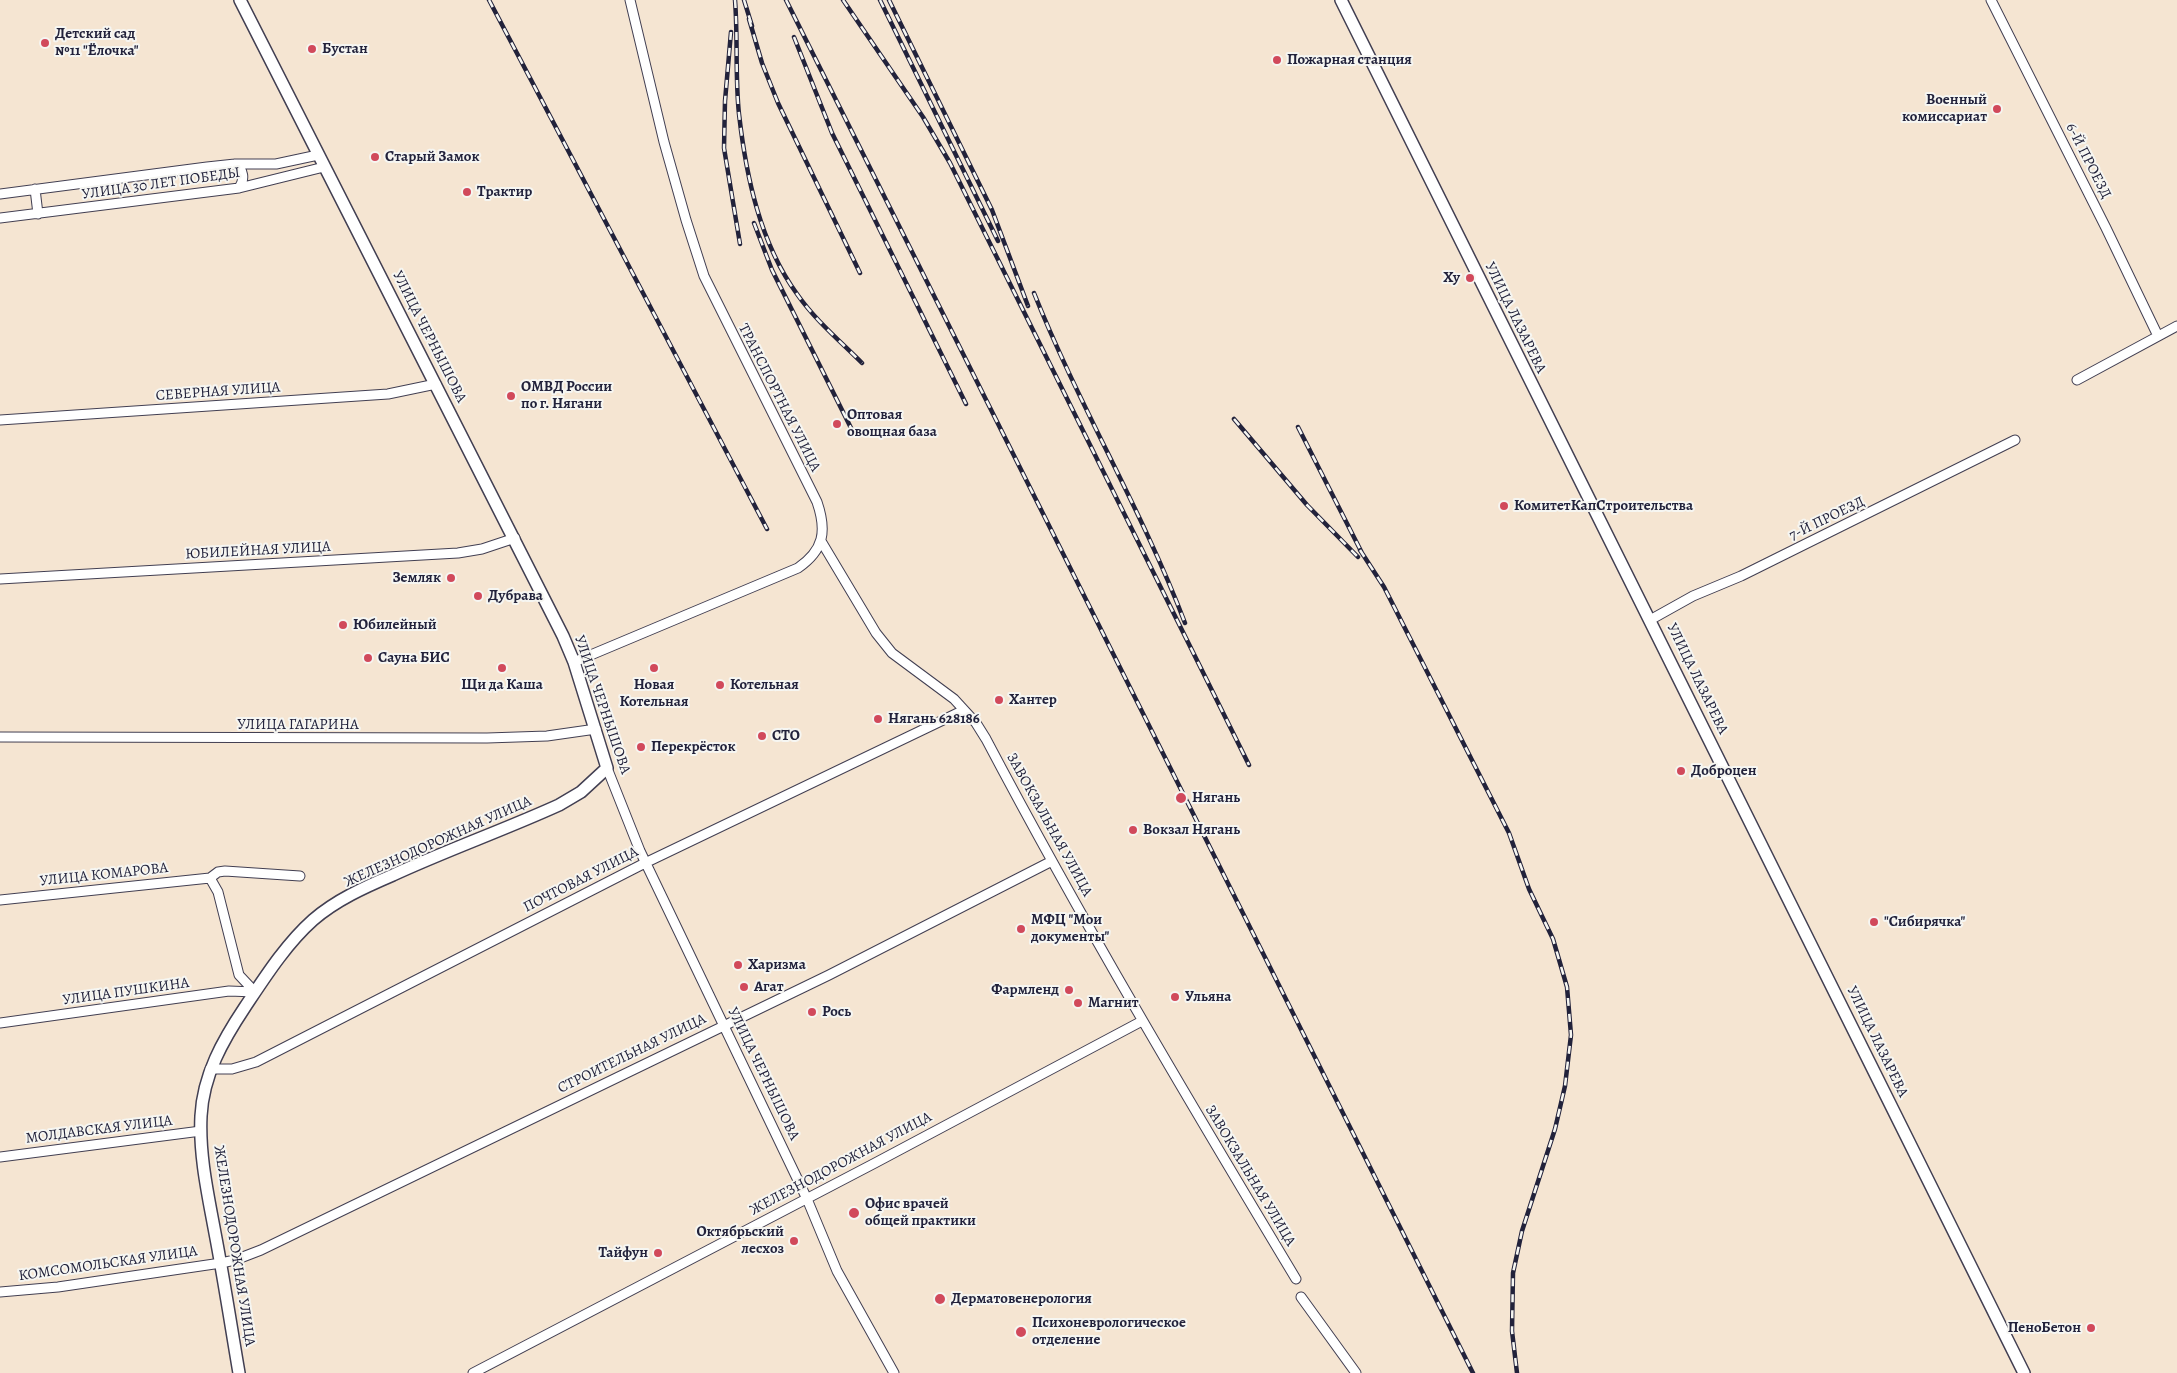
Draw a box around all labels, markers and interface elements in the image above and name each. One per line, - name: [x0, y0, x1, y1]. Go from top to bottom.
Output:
- place label: Детский сад №11 "Ёлочка": [55, 25, 138, 60]
- marker: Детский сад №11 "Ёлочка": [39, 37, 51, 49]
- place label: Бустан: [322, 40, 368, 58]
- marker: Бустан: [306, 43, 318, 55]
- place label: Пожарная станция: [1287, 51, 1412, 69]
- marker: Пожарная станция: [1271, 54, 1283, 66]
- place label: Военный комиссариат: [1902, 91, 1987, 126]
- marker: Военный комиссариат: [1991, 103, 2003, 115]
- street label: 6-Й ПРОЕЗД: [2061, 120, 2115, 202]
- place label: Старый Замок: [385, 148, 479, 166]
- marker: Старый Замок: [369, 151, 381, 163]
- street label: УЛИЦА 30 ЛЕТ ПОБЕДЫ: [81, 164, 241, 204]
- place label: Трактир: [477, 183, 532, 201]
- marker: Трактир: [461, 186, 473, 198]
- street label: УЛИЦА ЛАЗАРЕВА: [1480, 259, 1550, 377]
- street label: УЛИЦА ЧЕРНЫШОВА: [388, 268, 470, 406]
- place label: Xy: [1443, 269, 1460, 287]
- marker: Xy: [1464, 272, 1476, 284]
- street label: ТРАНСПОРТНАЯ УЛИЦА: [734, 321, 824, 475]
- place label: ОМВД России по г. Нягани: [521, 378, 612, 413]
- street label: СЕВЕРНАЯ УЛИЦА: [155, 379, 281, 405]
- marker: ОМВД России по г. Нягани: [505, 390, 517, 402]
- place label: Оптовая овощная база: [847, 406, 937, 441]
- marker: Оптовая овощная база: [831, 418, 843, 430]
- street label: 7-Й ПРОЕЗД: [1786, 493, 1868, 545]
- place label: КомитетКапСтроительства: [1514, 497, 1693, 515]
- marker: КомитетКапСтроительства: [1498, 500, 1510, 512]
- street label: ЮБИЛЕЙНАЯ УЛИЦА: [185, 538, 331, 564]
- place label: Земляк: [392, 569, 441, 587]
- marker: Земляк: [445, 572, 457, 584]
- place label: Дубрава: [488, 587, 543, 605]
- marker: Дубрава: [472, 590, 484, 602]
- place label: Юбилейный: [353, 616, 437, 634]
- marker: Юбилейный: [337, 619, 349, 631]
- street label: УЛИЦА ЛАЗАРЕВА: [1662, 620, 1732, 738]
- street label: УЛИЦА ЧЕРНЫШОВА: [570, 633, 634, 777]
- place label: Сауна БИС: [378, 649, 450, 667]
- marker: Сауна БИС: [362, 652, 374, 664]
- marker: Щи да Каша: [496, 662, 508, 674]
- marker: Новая Котельная: [648, 662, 660, 674]
- place label: Щи да Каша: [461, 676, 543, 694]
- place label: Новая Котельная: [620, 676, 688, 711]
- place label: Котельная: [730, 676, 799, 694]
- marker: Котельная: [714, 679, 726, 691]
- place label: Хантер: [1009, 691, 1057, 709]
- marker: Хантер: [993, 694, 1005, 706]
- place label: Нягань 628186: [888, 710, 980, 728]
- marker: Нягань 628186: [872, 713, 884, 725]
- street label: УЛИЦА ГАГАРИНА: [237, 716, 359, 734]
- place label: СТО: [772, 727, 800, 745]
- marker: СТО: [756, 730, 768, 742]
- place label: Перекрёсток: [651, 738, 735, 756]
- marker: Перекрёсток: [635, 741, 647, 753]
- street label: ЗАВОКЗАЛЬНАЯ УЛИЦА: [1002, 750, 1096, 900]
- place label: Доброцен: [1691, 762, 1757, 780]
- marker: Доброцен: [1675, 765, 1687, 777]
- place label: Нягань: [1192, 789, 1240, 807]
- marker: Нягань: [1174, 791, 1188, 805]
- street label: ЖЕЛЕЗНОДОРОЖНАЯ УЛИЦА: [342, 792, 534, 892]
- place label: Вокзал Нягань: [1143, 821, 1240, 839]
- marker: Вокзал Нягань: [1127, 824, 1139, 836]
- street label: ПОЧТОВАЯ УЛИЦА: [521, 843, 641, 917]
- street label: УЛИЦА КОМАРОВА: [39, 859, 169, 891]
- place label: МФЦ "Мои документы": [1031, 911, 1109, 946]
- place label: "Сибирячка": [1884, 913, 1965, 931]
- marker: "Сибирячка": [1868, 916, 1880, 928]
- marker: МФЦ "Мои документы": [1015, 923, 1027, 935]
- place label: Харизма: [748, 956, 806, 974]
- marker: Харизма: [732, 959, 744, 971]
- street label: УЛИЦА ПУШКИНА: [62, 974, 190, 1010]
- place label: Агат: [754, 978, 784, 996]
- marker: Агат: [738, 981, 750, 993]
- place label: Фармленд: [991, 981, 1059, 999]
- street label: УЛИЦА ЛАЗАРЕВА: [1842, 983, 1912, 1101]
- marker: Фармленд: [1063, 984, 1075, 996]
- place label: Ульяна: [1185, 988, 1231, 1006]
- marker: Ульяна: [1169, 991, 1181, 1003]
- place label: Магнит: [1088, 994, 1139, 1012]
- marker: Магнит: [1072, 997, 1084, 1009]
- place label: Рось: [822, 1003, 851, 1021]
- street label: УЛИЦА ЧЕРНЫШОВА: [723, 1005, 803, 1143]
- marker: Рось: [806, 1006, 818, 1018]
- street label: СТРОИТЕЛЬНАЯ УЛИЦА: [555, 1010, 709, 1098]
- street label: ЗАВОКЗАЛЬНАЯ УЛИЦА: [1201, 1102, 1299, 1250]
- street label: ЖЕЛЕЗНОДОРОЖНАЯ УЛИЦА: [747, 1108, 935, 1220]
- street label: МОЛДАВСКАЯ УЛИЦА: [25, 1112, 173, 1148]
- street label: ЖЕЛЕЗНОДОРОЖНАЯ УЛИЦА: [209, 1144, 259, 1348]
- place label: Офис врачей общей практики: [865, 1195, 976, 1230]
- marker: Офис врачей общей практики: [847, 1206, 861, 1220]
- place label: Октябрьский лесхоз: [696, 1223, 784, 1258]
- marker: Октябрьский лесхоз: [788, 1235, 800, 1247]
- street label: КОМСОМОЛЬСКАЯ УЛИЦА: [17, 1243, 199, 1285]
- place label: Тайфун: [598, 1244, 648, 1262]
- marker: Тайфун: [652, 1247, 664, 1259]
- place label: Дерматовенерология: [951, 1290, 1092, 1308]
- marker: Дерматовенерология: [933, 1292, 947, 1306]
- place label: Психоневрологическое отделение: [1032, 1314, 1186, 1349]
- place label: ПеноБетон: [2008, 1319, 2081, 1337]
- marker: ПеноБетон: [2085, 1322, 2097, 1334]
- marker: Психоневрологическое отделение: [1014, 1325, 1028, 1339]

